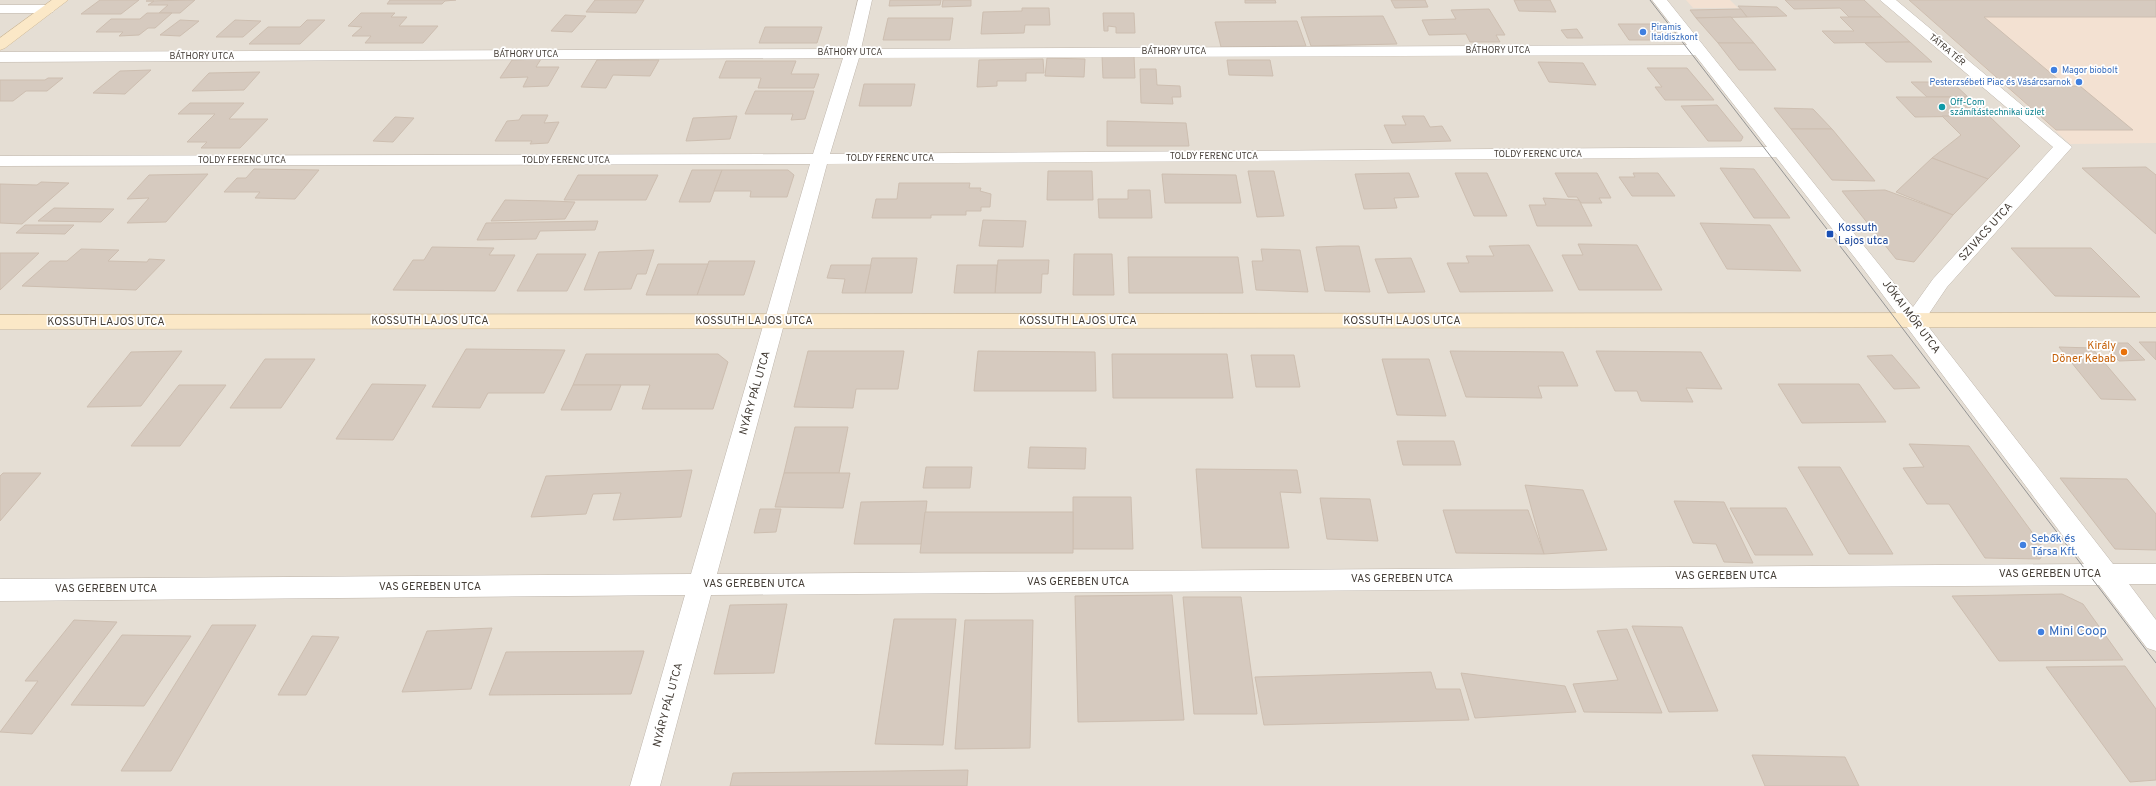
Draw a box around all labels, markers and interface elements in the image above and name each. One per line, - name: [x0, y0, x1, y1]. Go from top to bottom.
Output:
- place label: Piramis Italdiszkont: [1651, 22, 1698, 43]
- marker: Piramis Italdiszkont: [1638, 27, 1648, 37]
- street label: TÁTRA TÉR: [1926, 31, 1968, 68]
- street label: BÁTHORY UTCA: [1466, 44, 1530, 56]
- street label: BÁTHORY UTCA: [1142, 45, 1206, 57]
- street label: BÁTHORY UTCA: [818, 46, 882, 58]
- street label: BÁTHORY UTCA: [494, 48, 558, 60]
- street label: BÁTHORY UTCA: [170, 50, 234, 62]
- marker: Magor biobolt: [2049, 65, 2059, 75]
- place label: Magor biobolt: [2062, 65, 2118, 76]
- place label: Pesterzsébeti Piac és Vásárcsarnok: [1929, 77, 2071, 88]
- marker: Pesterzsébeti Piac és Vásárcsarnok: [2074, 77, 2084, 87]
- place label: Off-Com számítástechnikai üzlet: [1950, 97, 2045, 118]
- marker: Off-Com számítástechnikai üzlet: [1937, 102, 1947, 112]
- street label: TOLDY FERENC UTCA: [1494, 149, 1582, 160]
- street label: TOLDY FERENC UTCA: [1170, 151, 1258, 162]
- street label: TOLDY FERENC UTCA: [846, 153, 934, 164]
- street label: TOLDY FERENC UTCA: [198, 155, 286, 166]
- street label: TOLDY FERENC UTCA: [522, 155, 610, 166]
- street label: SZIVACS UTCA: [1956, 200, 2016, 264]
- place label: Kossuth Lajos utca: [1838, 221, 1888, 248]
- marker: Kossuth Lajos utca: [1825, 229, 1835, 239]
- street label: JÓKAI MÓR UTCA: [1879, 277, 1944, 357]
- street label: KOSSUTH LAJOS UTCA: [371, 314, 489, 328]
- street label: KOSSUTH LAJOS UTCA: [695, 314, 813, 328]
- street label: KOSSUTH LAJOS UTCA: [1019, 314, 1137, 328]
- street label: KOSSUTH LAJOS UTCA: [1343, 314, 1461, 328]
- street label: KOSSUTH LAJOS UTCA: [47, 315, 165, 329]
- place label: Király Döner Kebab: [2052, 339, 2116, 366]
- marker: Király Döner Kebab: [2119, 347, 2129, 357]
- street label: NYÁRY PÁL UTCA: [735, 349, 774, 437]
- place label: Sebők és Társa Kft.: [2031, 532, 2077, 559]
- marker: Sebők és Társa Kft.: [2018, 540, 2028, 550]
- street label: VAS GEREBEN UTCA: [1999, 567, 2101, 581]
- street label: VAS GEREBEN UTCA: [1675, 569, 1777, 583]
- street label: VAS GEREBEN UTCA: [1351, 572, 1453, 586]
- street label: VAS GEREBEN UTCA: [1027, 575, 1129, 589]
- street label: VAS GEREBEN UTCA: [703, 577, 805, 591]
- street label: VAS GEREBEN UTCA: [379, 580, 481, 594]
- street label: VAS GEREBEN UTCA: [55, 582, 157, 596]
- place label: Mini Coop: [2049, 624, 2107, 640]
- marker: Mini Coop: [2036, 627, 2046, 637]
- street label: NYÁRY PÁL UTCA: [649, 661, 686, 749]

